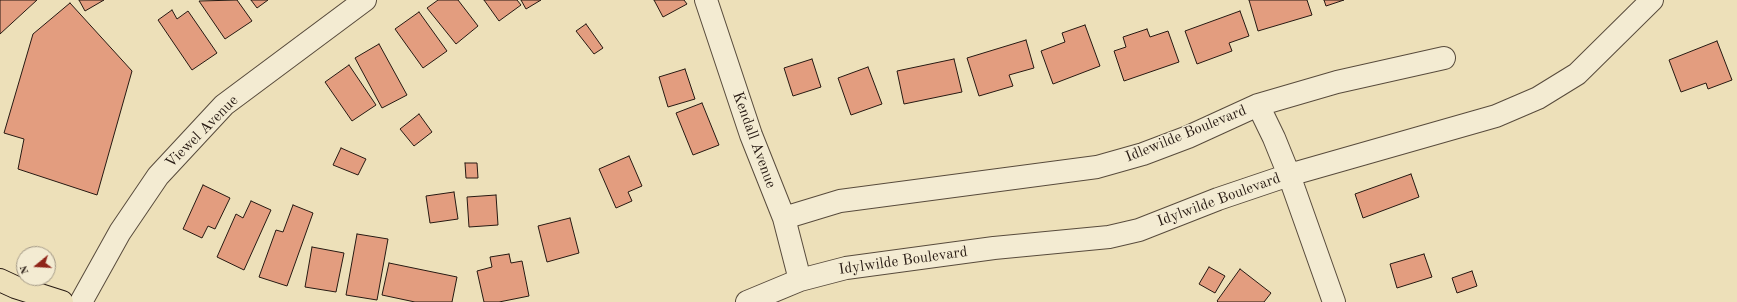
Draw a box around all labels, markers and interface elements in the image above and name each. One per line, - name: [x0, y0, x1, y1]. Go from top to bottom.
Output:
- street label: Kendall Avenue: [728, 89, 780, 191]
- street label: Viewel Avenue: [162, 92, 242, 172]
- street label: Idlewilde Boulevard: [1123, 101, 1249, 167]
- street label: Idylwilde Boulevard: [1155, 169, 1283, 231]
- street label: Idylwilde Boulevard: [837, 243, 969, 279]
- north arrow: [16, 246, 56, 286]
- text: N: [19, 264, 32, 275]

